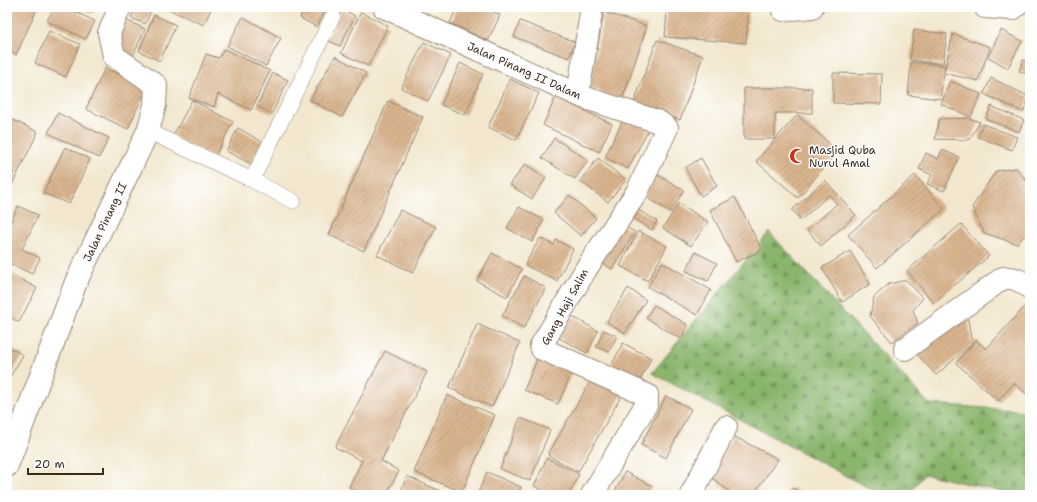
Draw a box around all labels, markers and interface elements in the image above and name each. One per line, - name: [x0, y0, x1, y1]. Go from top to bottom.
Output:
- street label: Jalan Pinang II Dalam: [465, 38, 584, 103]
- place label: Masjid Quba Nurul Amal: [809, 143, 876, 171]
- mosque icon: Masjid Quba Nurul Amal: [788, 147, 806, 165]
- street label: Jalan Pinang II: [79, 180, 130, 264]
- street label: Gang Haji Salim: [538, 266, 592, 348]
- scale bar: [28, 450, 103, 476]
- text: 20 m: [34, 456, 65, 472]

